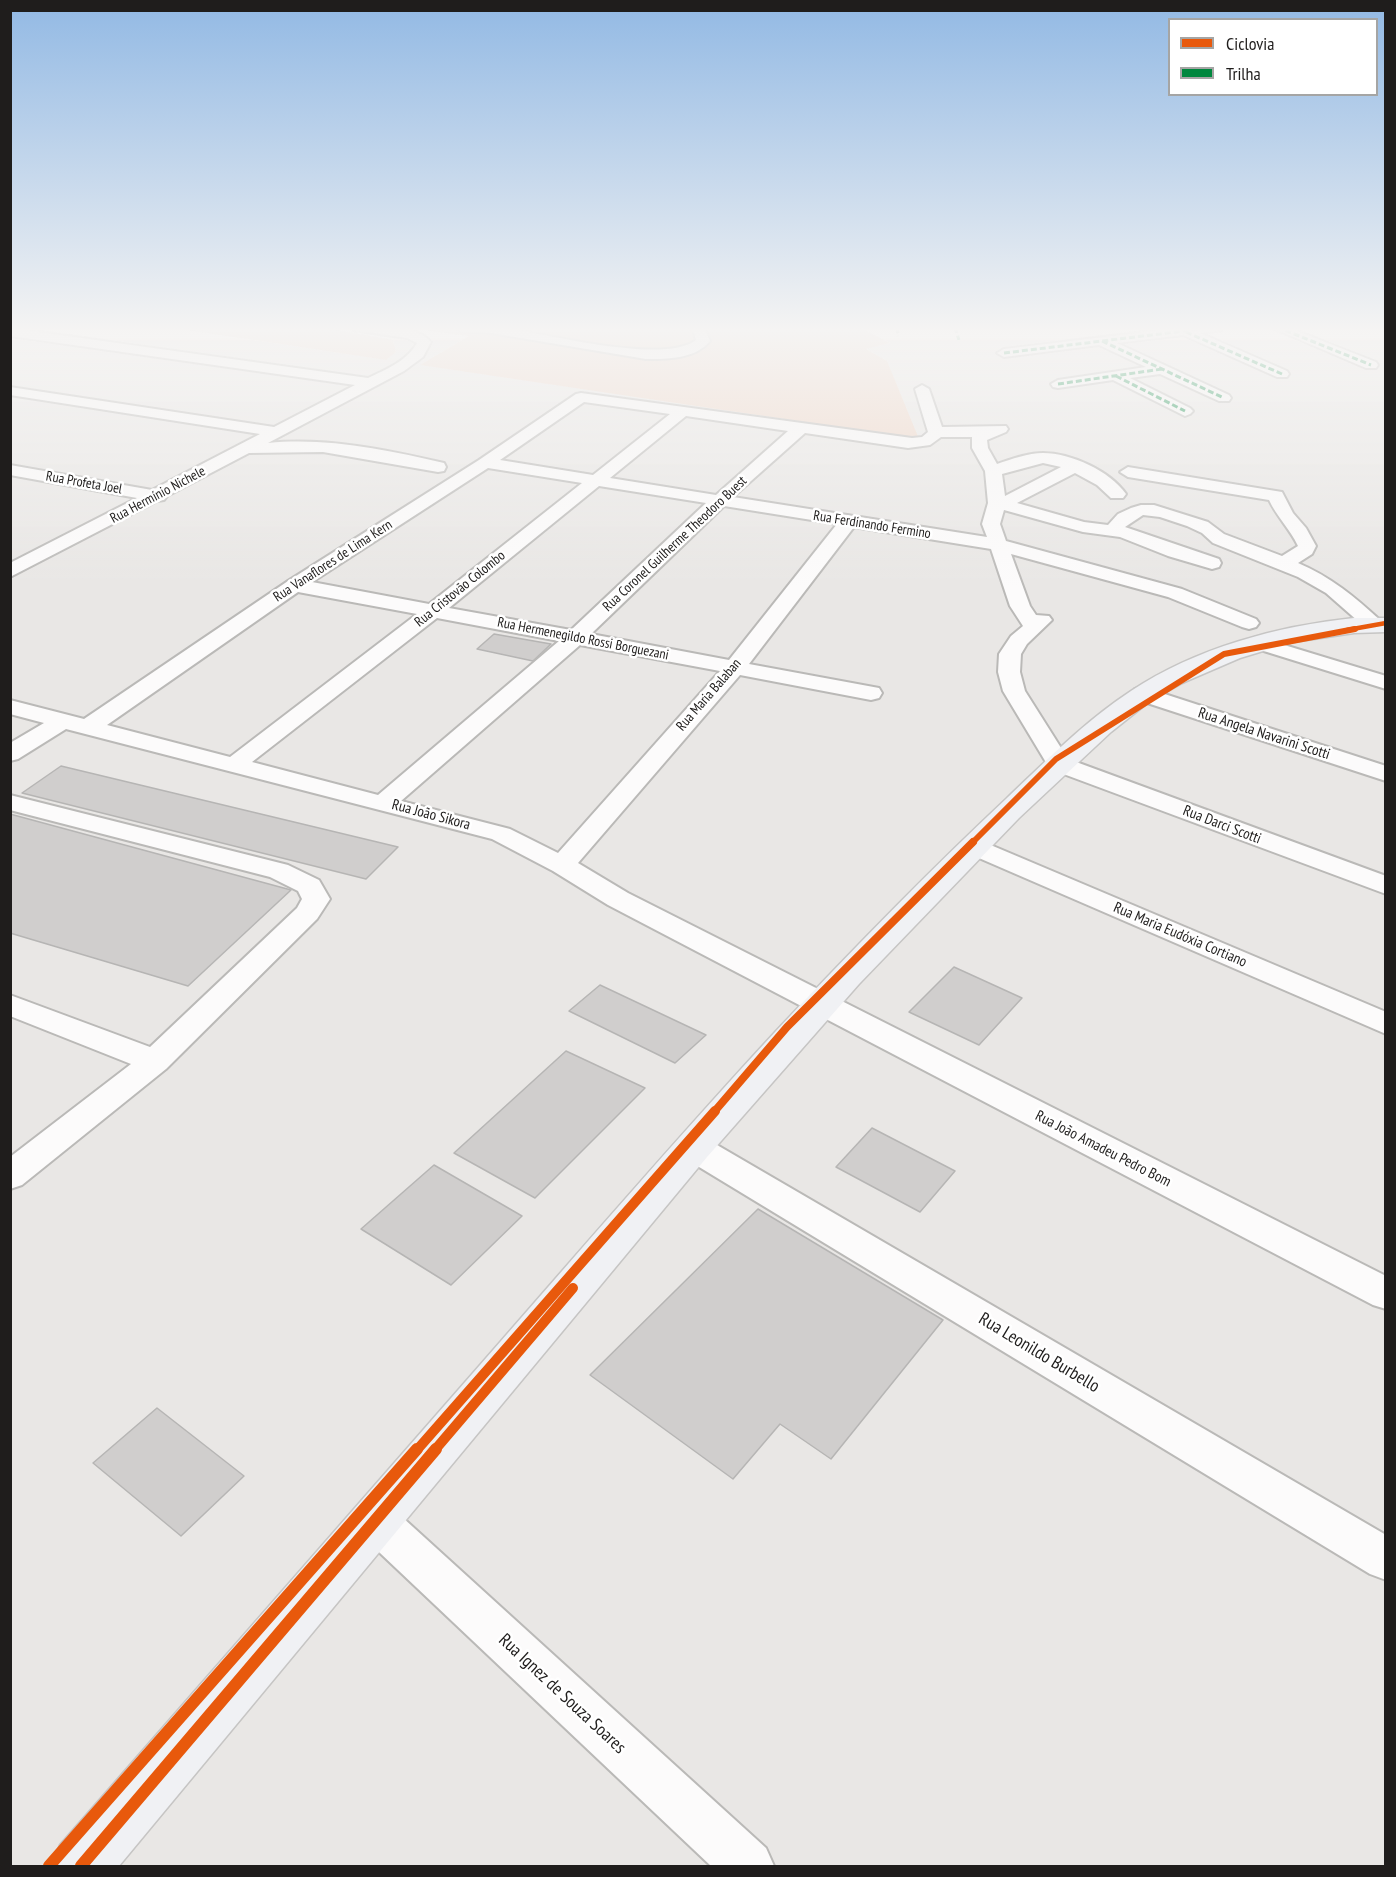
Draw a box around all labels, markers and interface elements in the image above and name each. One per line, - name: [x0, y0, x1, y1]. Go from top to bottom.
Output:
- legend: [1168, 18, 1378, 96]
- text: Ciclovia: [1226, 32, 1274, 55]
- text: Trilha: [1226, 62, 1261, 85]
- street label: Rua Hermínio Nichele: [108, 463, 208, 527]
- street label: Rua Profeta Joel: [45, 468, 123, 498]
- street label: Rua Coronel Guilherme Theodoro Buest: [600, 473, 750, 615]
- street label: Rua Ferdinando Fermino: [812, 507, 932, 543]
- street label: Rua Vanaflores de Lima Kern: [271, 516, 395, 606]
- street label: Rua Cristovão Colombo: [411, 547, 509, 631]
- street label: Rua Hermenegildo Rossi Borguezani: [496, 614, 670, 664]
- street label: Rua Maria Balaban: [673, 655, 745, 735]
- street label: Rua Angela Navarini Scotti: [1196, 704, 1332, 764]
- street label: Rua João Sikora: [390, 796, 472, 834]
- street label: Rua Darci Scotti: [1180, 802, 1264, 848]
- street label: Rua Maria Eudóxia Cortiano: [1111, 899, 1249, 971]
- street label: Rua João Amadeu Pedro Bom: [1032, 1107, 1174, 1191]
- street label: Rua Leonildo Burbello: [975, 1308, 1103, 1398]
- street label: Rua Ignez de Souza Soares: [494, 1630, 630, 1758]

